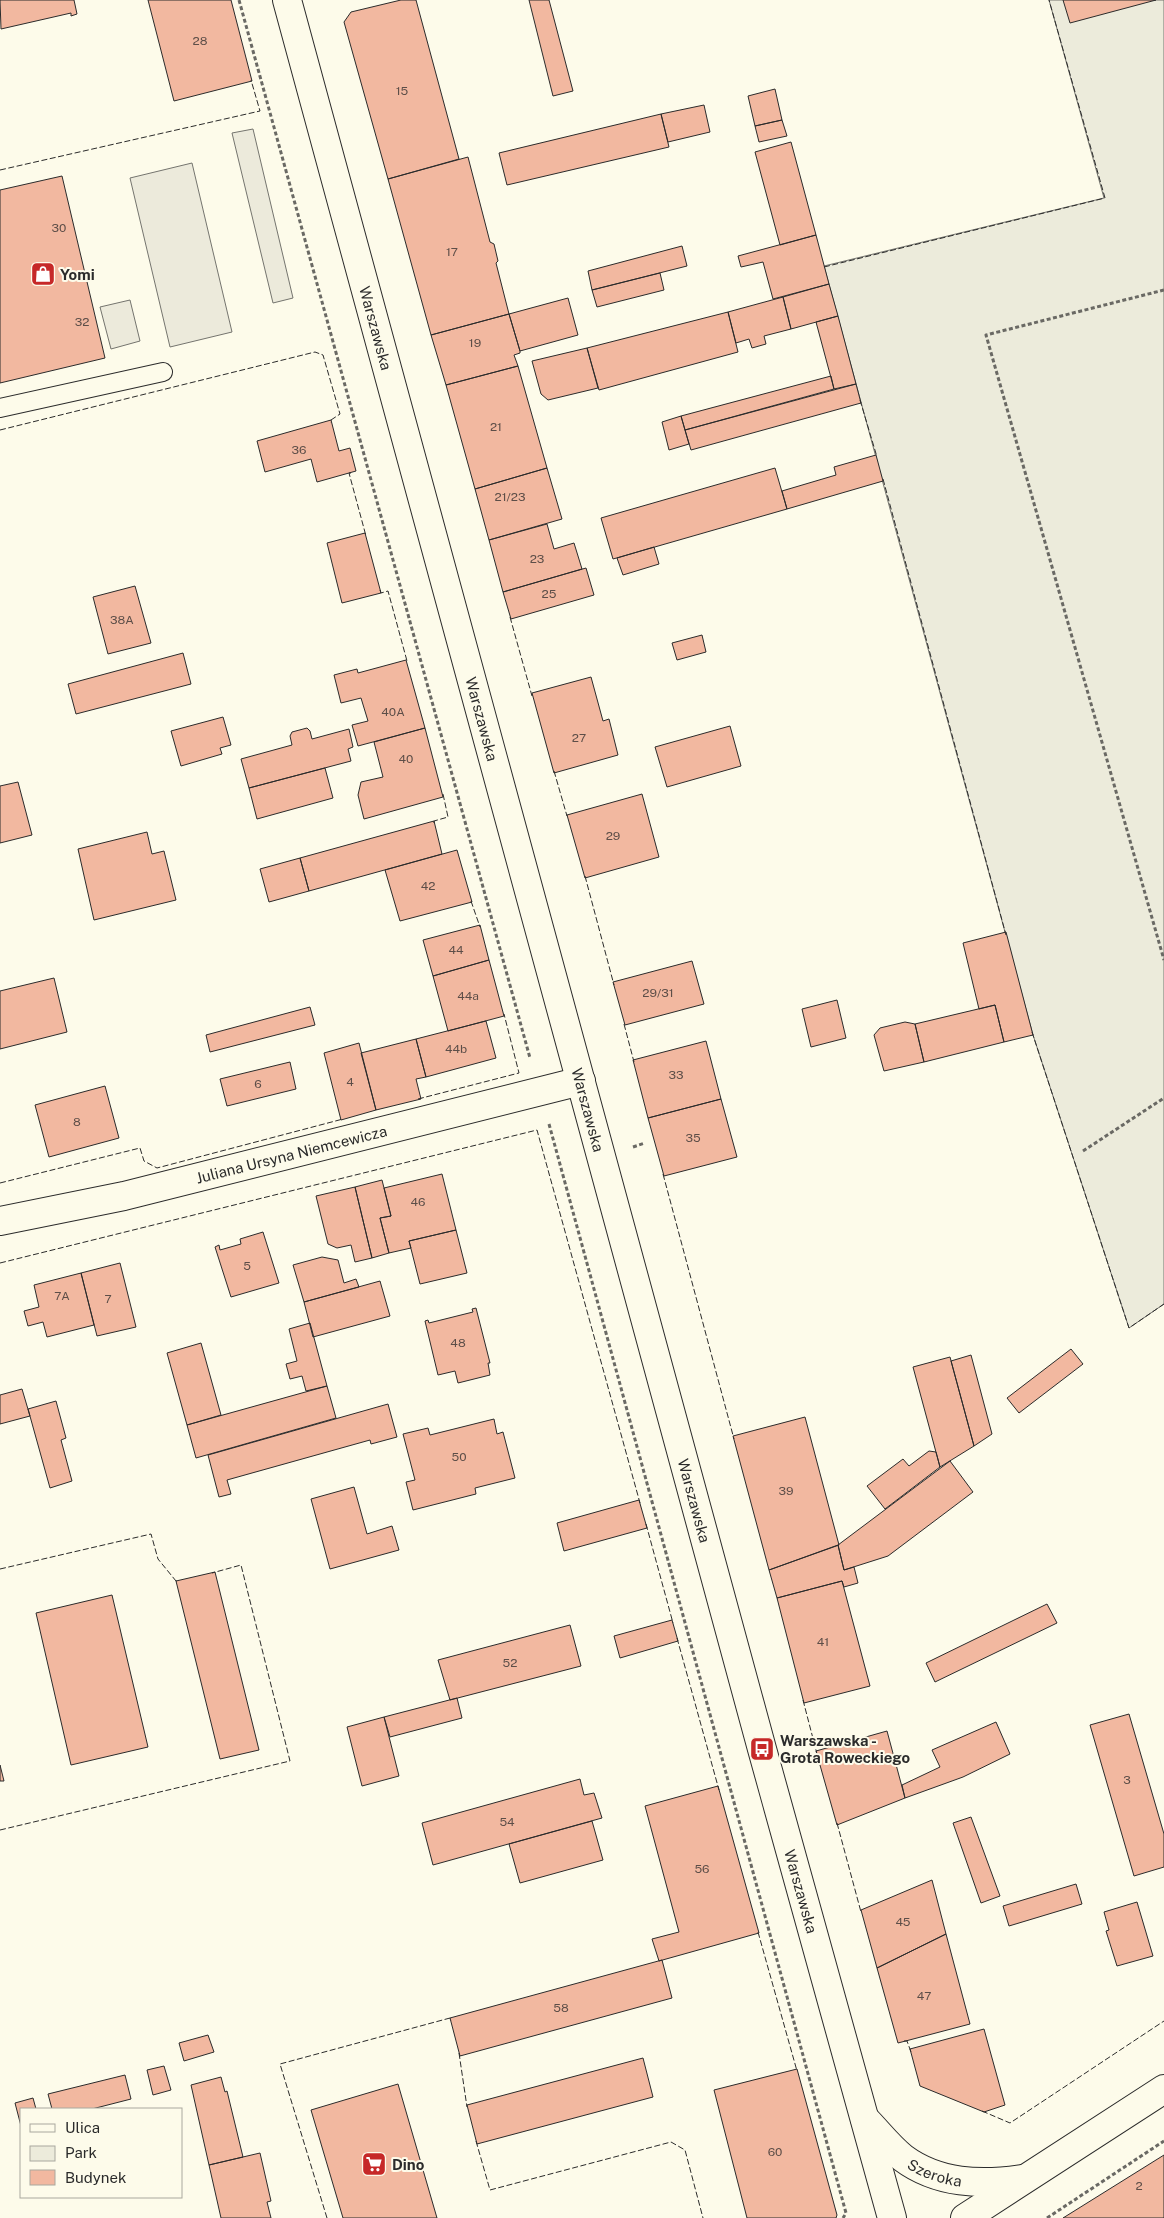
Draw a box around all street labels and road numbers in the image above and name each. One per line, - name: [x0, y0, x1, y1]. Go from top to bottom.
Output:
- street label: Warszawska: [357, 284, 396, 372]
- street label: Warszawska: [463, 675, 502, 763]
- street label: Warszawska: [569, 1066, 608, 1154]
- street label: Juliana Ursyna Niemcewicza: [194, 1122, 389, 1186]
- street label: Warszawska: [675, 1457, 714, 1545]
- street label: Warszawska: [782, 1847, 821, 1935]
- street label: Szeroka: [905, 2155, 963, 2189]

